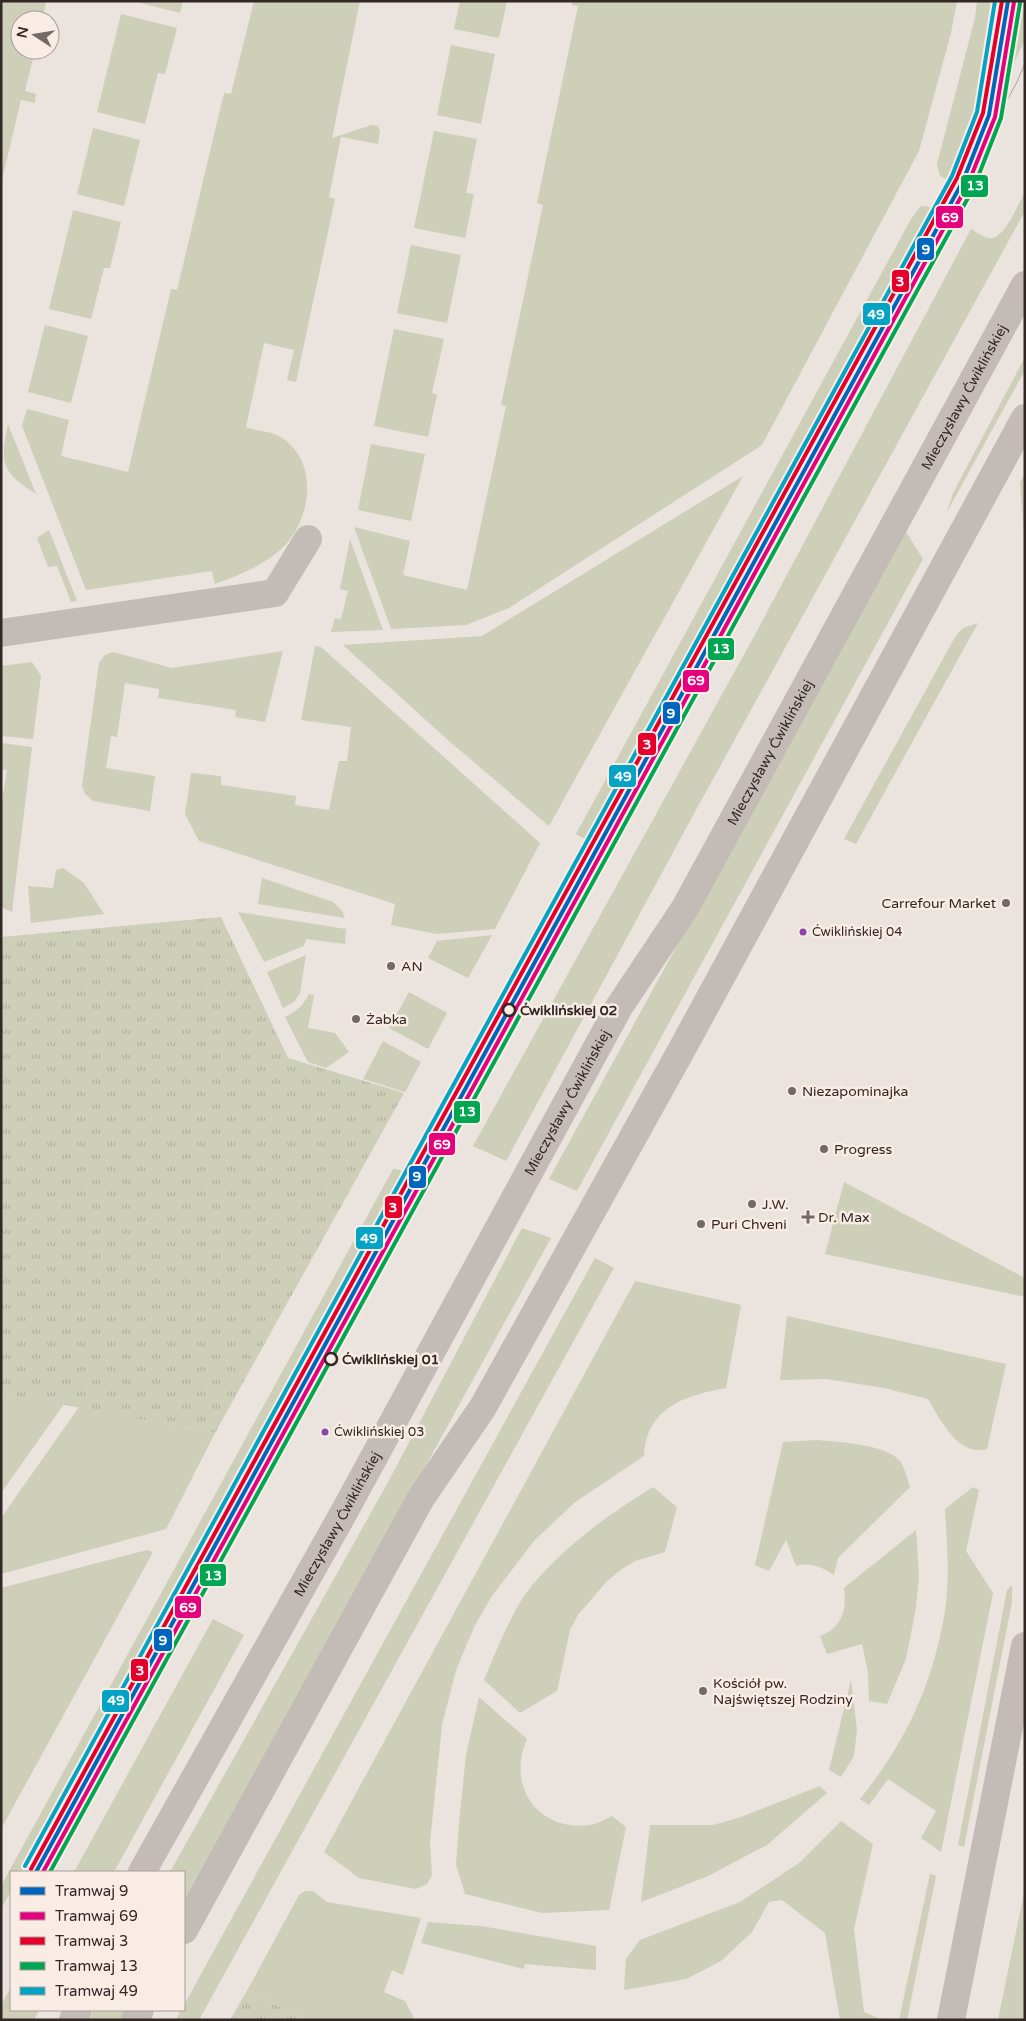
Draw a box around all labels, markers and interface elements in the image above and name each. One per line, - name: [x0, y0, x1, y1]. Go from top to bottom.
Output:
- north arrow: [10, 10, 60, 60]
- text: N: [13, 25, 32, 40]
- line badge: 13: [960, 174, 989, 198]
- text: 13: [966, 177, 984, 194]
- line badge: 69: [935, 205, 964, 229]
- text: 69: [941, 209, 959, 226]
- line badge: 9: [916, 237, 935, 261]
- text: 9: [922, 241, 931, 258]
- line badge: 3: [891, 269, 910, 293]
- text: 3: [896, 273, 905, 290]
- line badge: 49: [862, 302, 891, 326]
- text: 49: [867, 306, 885, 323]
- street label: Mieczysławy Ćwiklińskiej: [917, 321, 1010, 473]
- line badge: 13: [707, 637, 735, 661]
- text: 13: [712, 640, 730, 657]
- line badge: 69: [682, 669, 710, 693]
- text: 69: [687, 672, 705, 689]
- street label: Mieczysławy Ćwiklińskiej: [723, 677, 816, 828]
- line badge: 9: [662, 701, 681, 725]
- text: 9: [667, 705, 676, 722]
- line badge: 3: [637, 732, 657, 756]
- text: 3: [643, 736, 652, 753]
- line badge: 49: [608, 764, 637, 788]
- text: 49: [614, 768, 632, 785]
- place label: Carrefour Market: [881, 895, 997, 912]
- marker: Carrefour Market: [1000, 897, 1012, 909]
- place label: Ćwiklińskiej 04: [812, 924, 902, 940]
- marker: Ćwiklińskiej 04: [798, 927, 808, 937]
- place label: AN: [401, 958, 423, 975]
- marker: AN: [385, 960, 397, 972]
- place label: Ćwiklińskiej 02: [520, 1002, 617, 1019]
- marker: Ćwiklińskiej 02: [502, 1003, 516, 1017]
- place label: Żabka: [366, 1011, 407, 1028]
- marker: Żabka: [350, 1013, 362, 1025]
- street label: Mieczysławy Ćwiklińskiej: [520, 1027, 613, 1178]
- place label: Niezapominajka: [802, 1083, 908, 1100]
- marker: Niezapominajka: [786, 1085, 798, 1097]
- line badge: 13: [453, 1100, 481, 1124]
- text: 13: [458, 1103, 476, 1120]
- line badge: 69: [428, 1132, 456, 1156]
- text: 69: [433, 1136, 451, 1153]
- place label: Progress: [834, 1141, 893, 1158]
- marker: Progress: [818, 1143, 830, 1155]
- line badge: 9: [408, 1165, 427, 1189]
- text: 9: [413, 1168, 422, 1185]
- line badge: 3: [384, 1195, 403, 1219]
- place label: J.W.: [762, 1196, 789, 1213]
- marker: J.W.: [746, 1198, 758, 1210]
- text: 3: [389, 1199, 398, 1216]
- place label: Dr. Max: [818, 1209, 870, 1226]
- marker: Dr. Max: [802, 1211, 814, 1223]
- place label: Puri Chveni: [711, 1216, 787, 1233]
- marker: Puri Chveni: [695, 1218, 707, 1230]
- line badge: 49: [355, 1226, 384, 1250]
- text: 49: [360, 1230, 378, 1247]
- place label: Ćwiklińskiej 01: [342, 1351, 439, 1368]
- marker: Ćwiklińskiej 01: [324, 1352, 338, 1366]
- place label: Ćwiklińskiej 03: [334, 1424, 424, 1440]
- marker: Ćwiklińskiej 03: [320, 1427, 330, 1437]
- street label: Mieczysławy Ćwiklińskiej: [290, 1448, 384, 1599]
- line badge: 13: [199, 1563, 227, 1587]
- text: 13: [204, 1567, 222, 1584]
- line badge: 69: [174, 1595, 202, 1619]
- text: 69: [179, 1599, 197, 1616]
- line badge: 9: [153, 1628, 173, 1652]
- text: 9: [159, 1632, 168, 1649]
- line badge: 3: [130, 1658, 149, 1682]
- text: 3: [136, 1662, 145, 1679]
- place label: Kościół pw. Najświętszej Rodziny: [713, 1675, 853, 1708]
- marker: Kościół pw. Najświętszej Rodziny: [697, 1685, 709, 1697]
- line badge: 49: [101, 1689, 130, 1713]
- text: 49: [107, 1692, 125, 1709]
- legend: [10, 1871, 185, 2011]
- text: Tramwaj 9: [55, 1882, 128, 1900]
- text: Tramwaj 69: [55, 1907, 138, 1925]
- text: Tramwaj 3: [55, 1932, 128, 1950]
- text: Tramwaj 13: [55, 1957, 138, 1975]
- text: Tramwaj 49: [55, 1982, 138, 2000]

